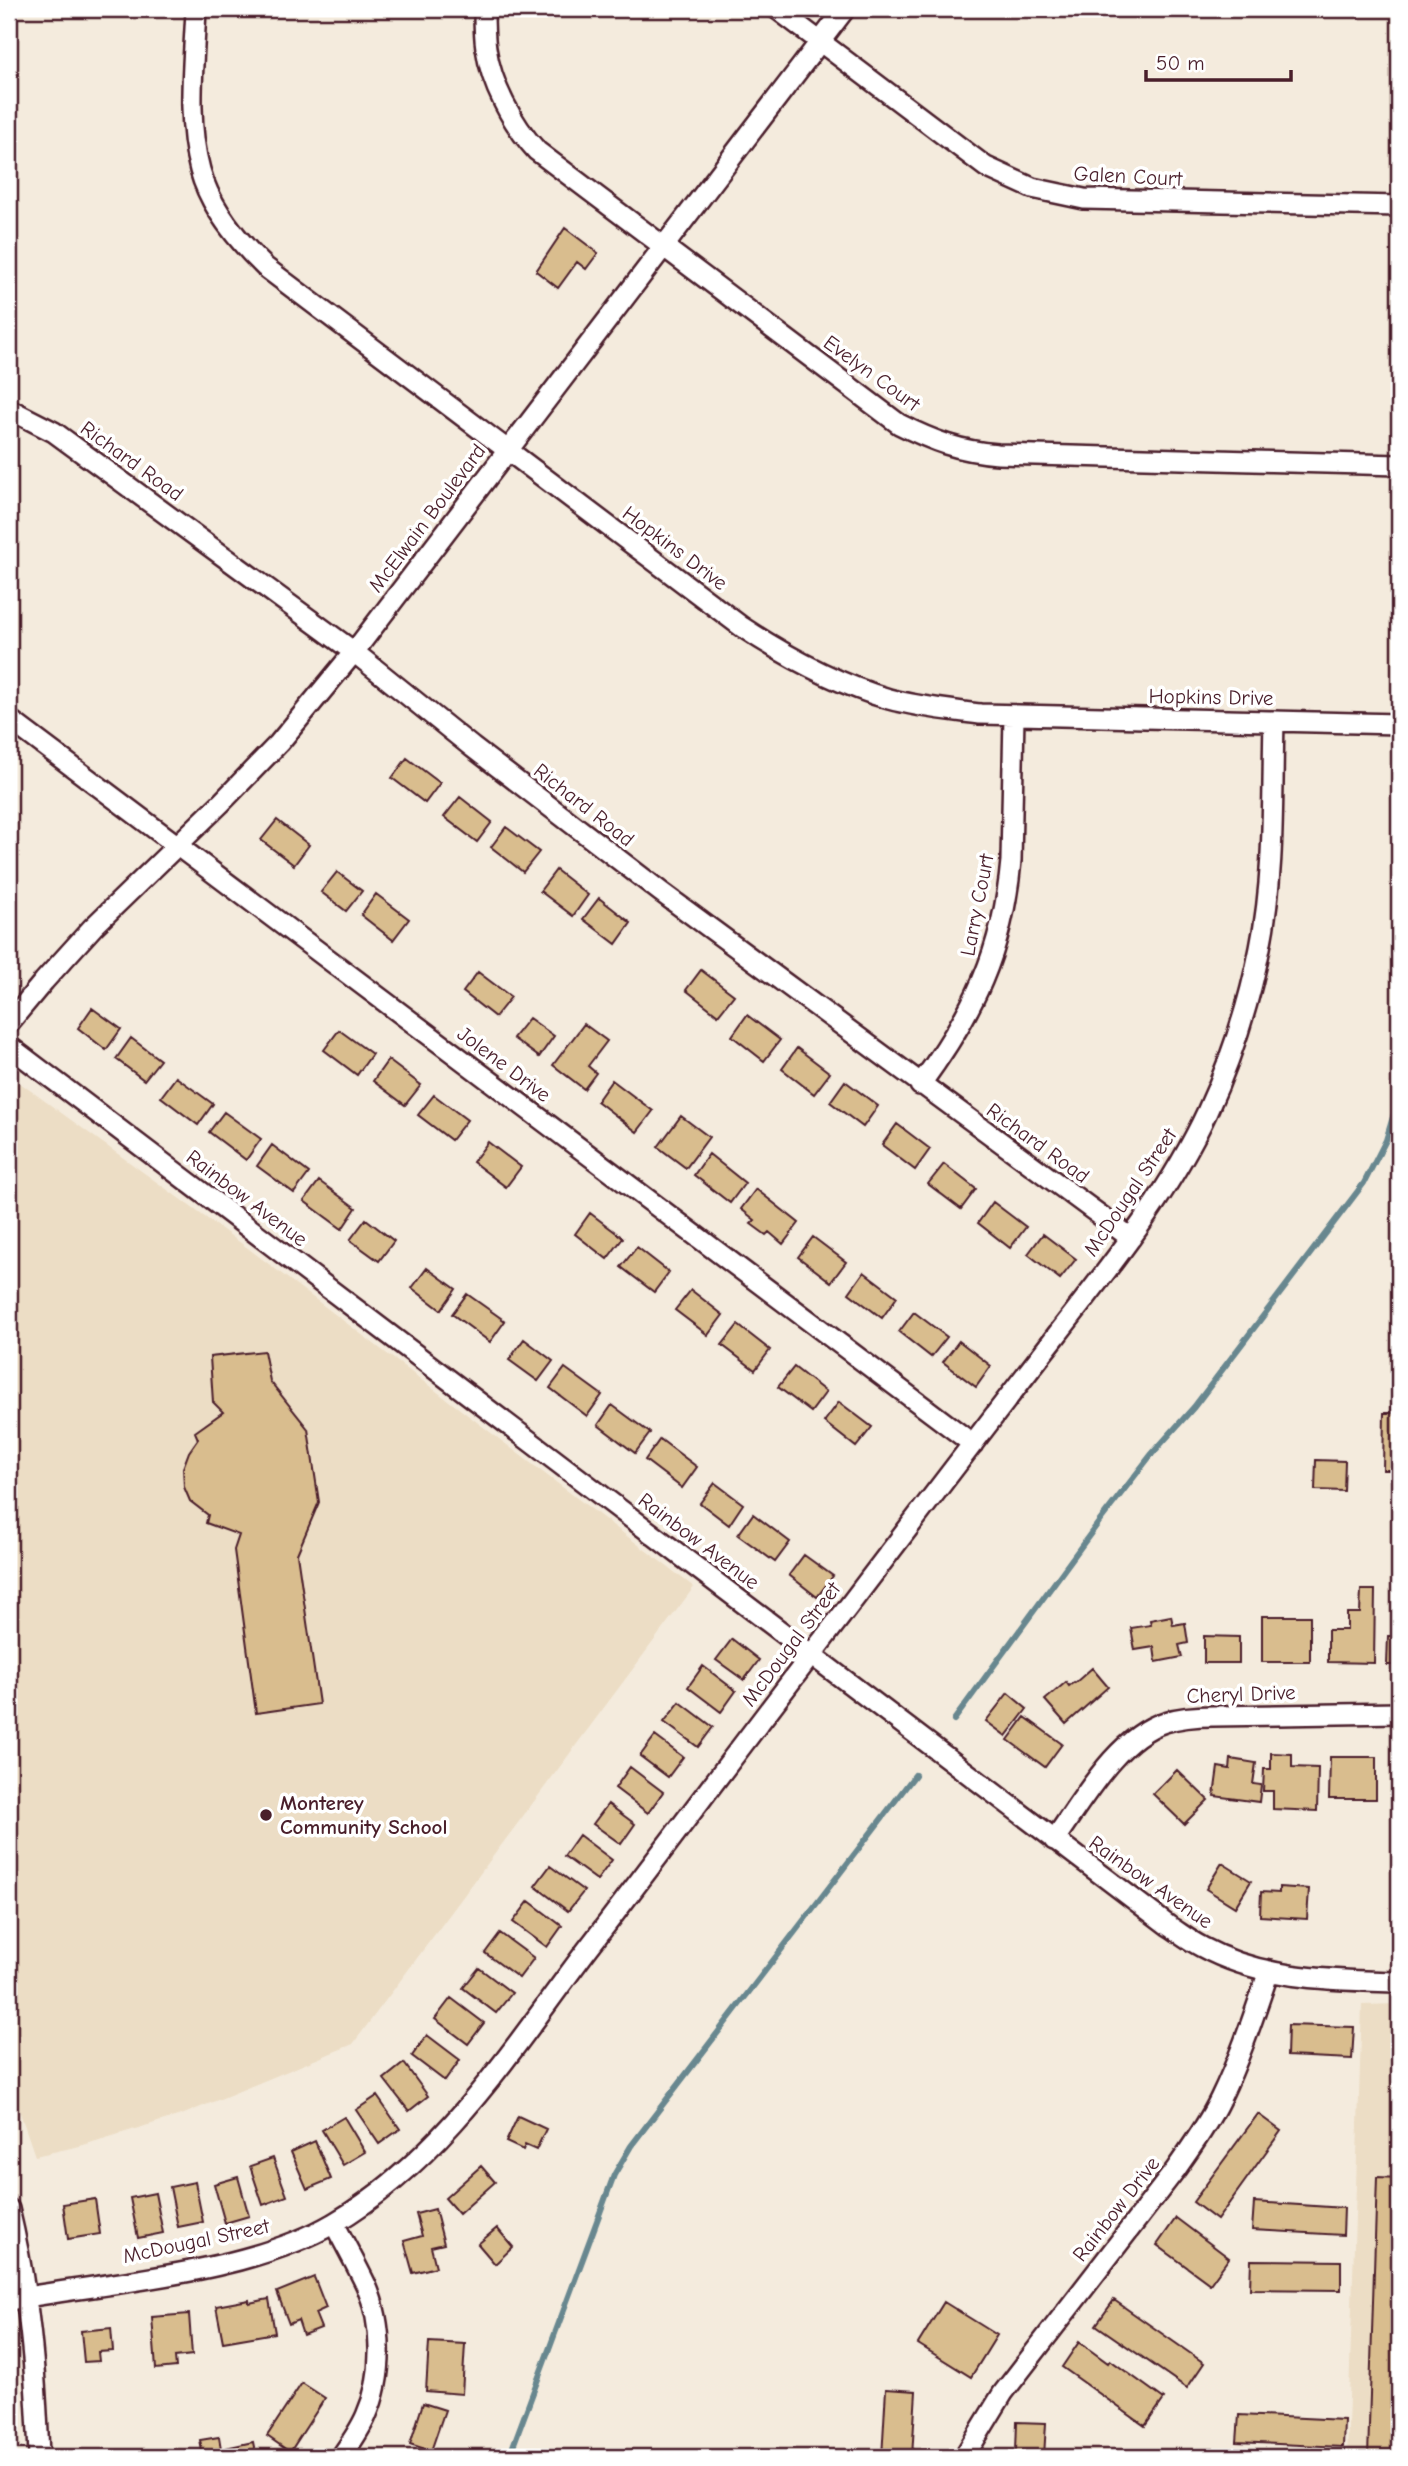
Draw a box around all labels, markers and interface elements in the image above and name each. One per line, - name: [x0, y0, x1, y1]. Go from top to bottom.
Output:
- scale bar: [1146, 38, 1291, 82]
- text: 50 m: [1156, 51, 1205, 75]
- street label: Galen Court: [1073, 161, 1184, 191]
- street label: Evelyn Court: [819, 330, 926, 417]
- street label: Richard Road: [76, 416, 188, 506]
- street label: McElwain Boulevard: [363, 439, 491, 597]
- street label: Hopkins Drive: [618, 501, 732, 595]
- street label: Hopkins Drive: [1148, 684, 1274, 710]
- street label: Richard Road: [529, 758, 639, 852]
- street label: Larry Court: [955, 851, 999, 958]
- street label: Jolene Drive: [453, 1021, 555, 1107]
- street label: Richard Road: [982, 1098, 1094, 1188]
- street label: McDougal Street: [1078, 1123, 1182, 1260]
- street label: Rainbow Avenue: [182, 1145, 312, 1251]
- street label: Rainbow Avenue: [634, 1488, 764, 1594]
- street label: McDougal Street: [737, 1577, 846, 1711]
- street label: Cheryl Drive: [1186, 1680, 1296, 1708]
- place label: Monterey Community School: [280, 1791, 447, 1839]
- marker: Monterey Community School: [258, 1807, 274, 1823]
- street label: Rainbow Avenue: [1085, 1831, 1217, 1933]
- street label: Rainbow Drive: [1068, 2152, 1164, 2266]
- street label: McDougal Street: [121, 2214, 272, 2268]

